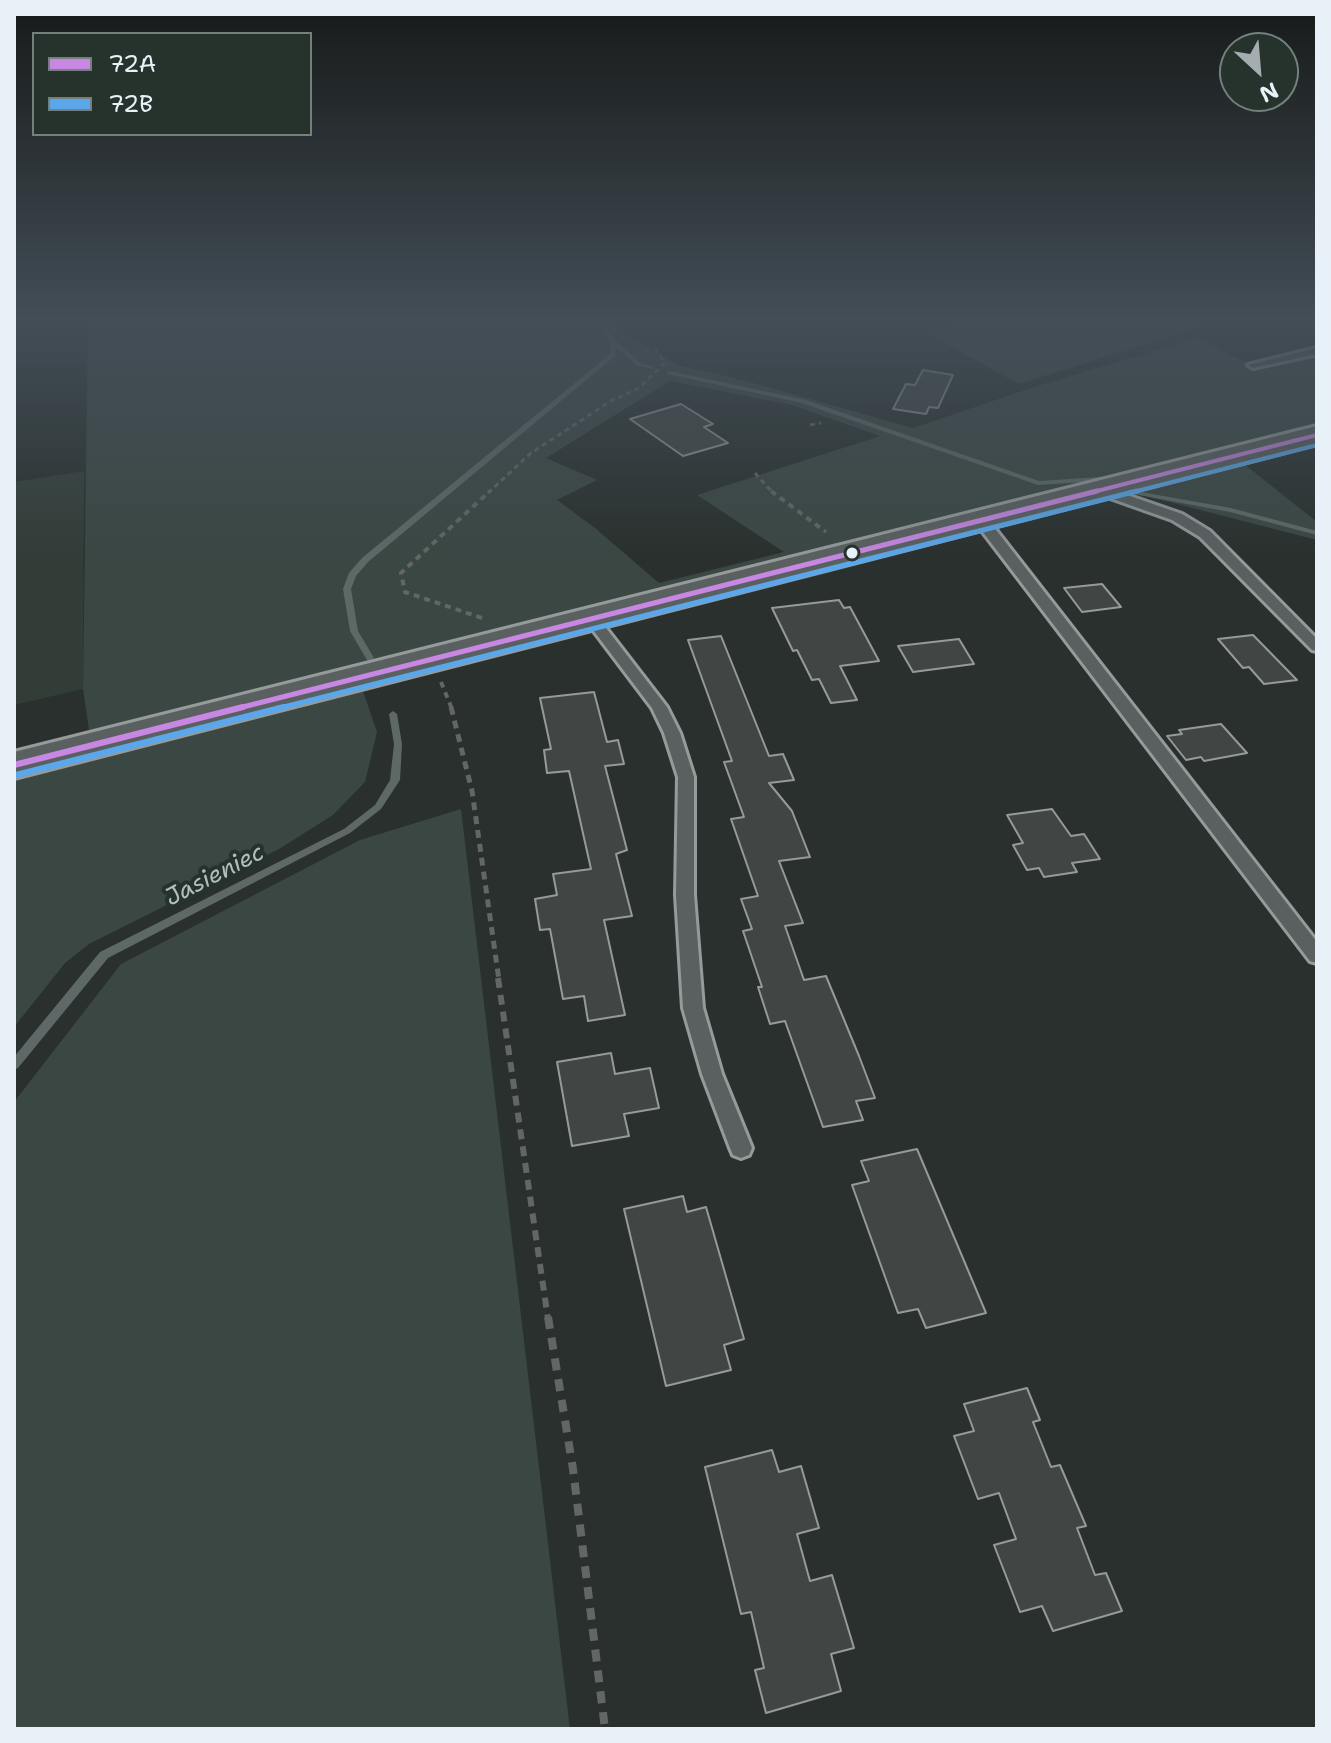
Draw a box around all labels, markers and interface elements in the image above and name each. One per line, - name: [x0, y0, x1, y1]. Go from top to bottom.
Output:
- legend: [32, 32, 312, 136]
- north arrow: [1219, 32, 1299, 112]
- text: 72A: [108, 48, 156, 80]
- text: N: [1255, 75, 1283, 109]
- text: 72B: [108, 88, 153, 120]
- unlabelled marker: [844, 545, 860, 561]
- water label: Jasieniec: [161, 839, 269, 913]

